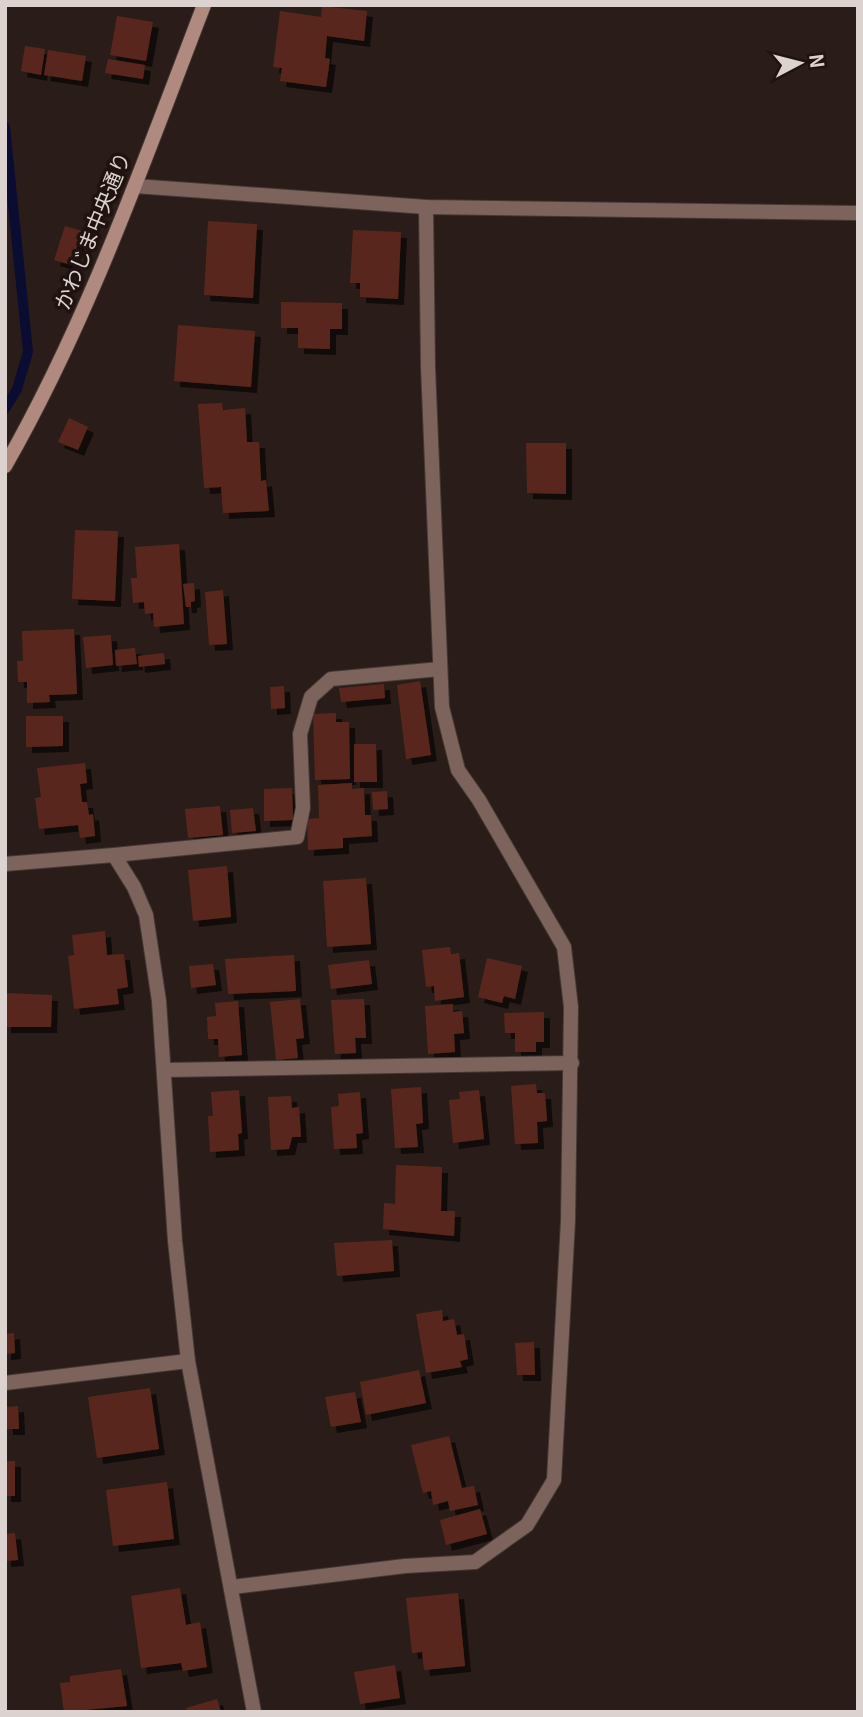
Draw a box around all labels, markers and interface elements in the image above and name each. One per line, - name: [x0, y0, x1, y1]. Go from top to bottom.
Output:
- north arrow: [765, 28, 835, 98]
- text: N: [804, 52, 833, 69]
- street label: かわじま中央通り: [46, 147, 137, 314]

